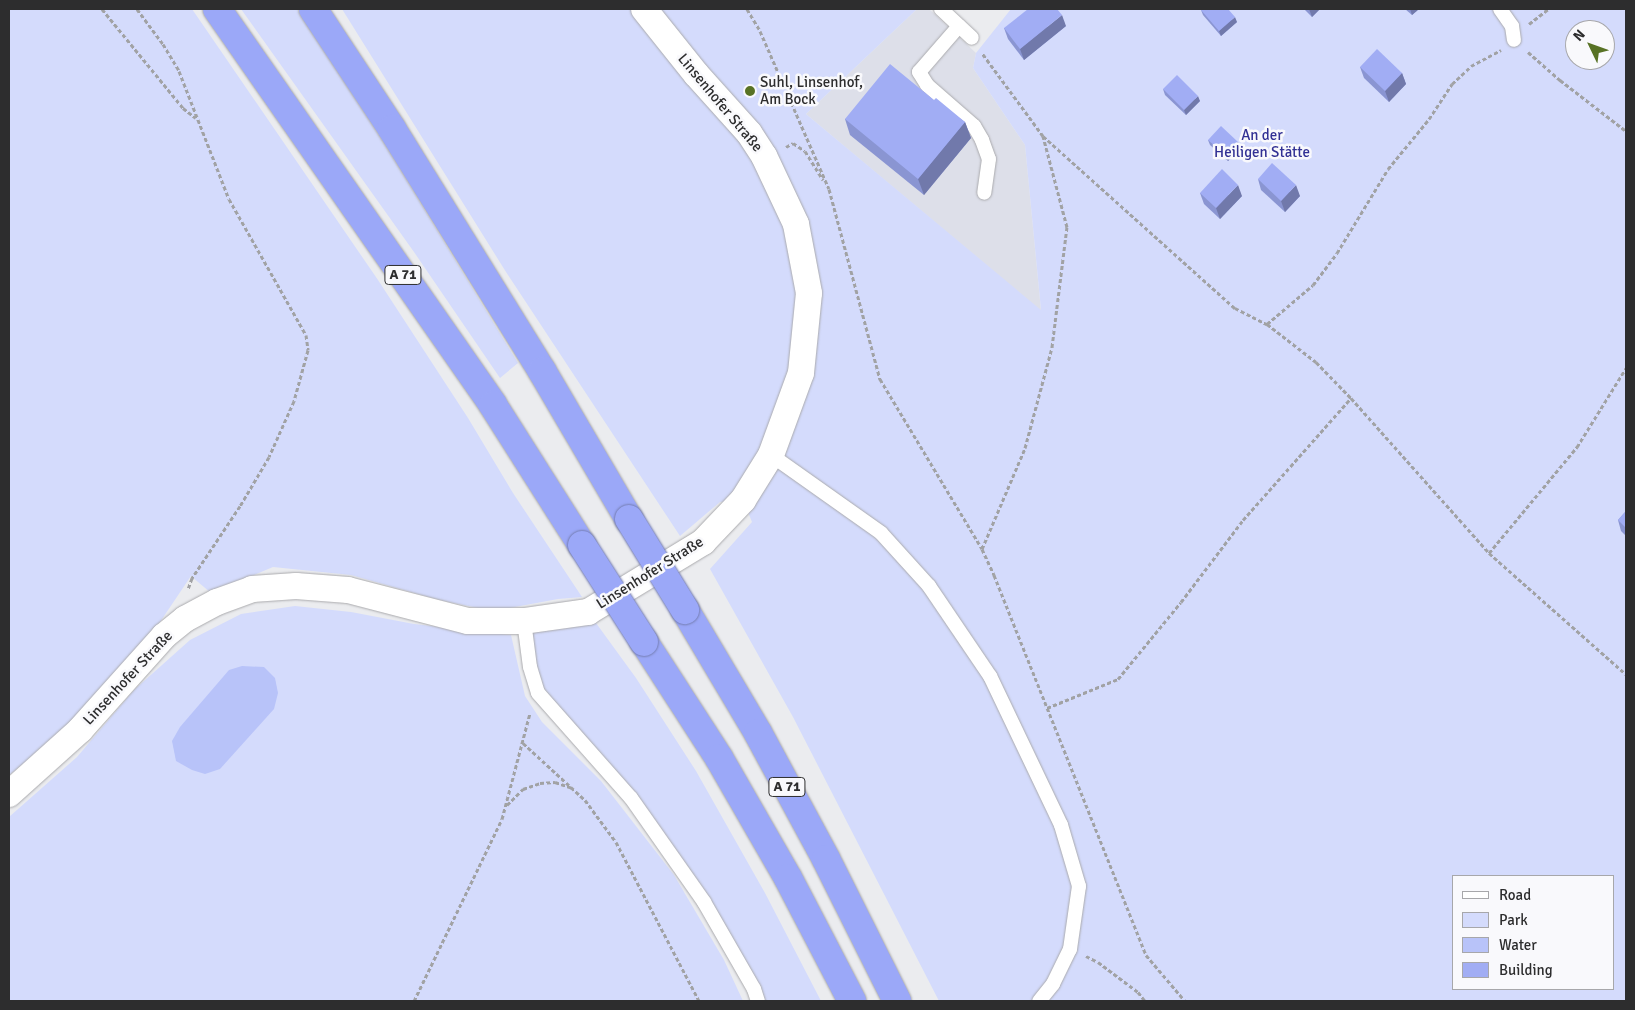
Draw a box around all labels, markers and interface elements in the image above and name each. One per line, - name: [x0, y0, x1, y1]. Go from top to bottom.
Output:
- north arrow: [1565, 20, 1615, 70]
- text: N: [1570, 26, 1589, 45]
- street label: Linsenhofer Straße: [674, 50, 766, 156]
- place label: Suhl, Linsenhof, Am Bock: [760, 73, 863, 108]
- marker: Suhl, Linsenhof, Am Bock: [744, 85, 756, 97]
- park label: An der Heiligen Stätte: [1214, 126, 1310, 161]
- road number: A 71: [384, 264, 422, 286]
- street label: Linsenhofer Straße: [593, 533, 707, 613]
- street label: Linsenhofer Straße: [80, 627, 176, 729]
- road number: A 71: [768, 776, 806, 799]
- legend: [1452, 875, 1615, 990]
- text: Road: [1499, 886, 1531, 904]
- text: Park: [1499, 911, 1528, 929]
- text: Water: [1499, 936, 1537, 954]
- text: Building: [1499, 961, 1553, 979]

